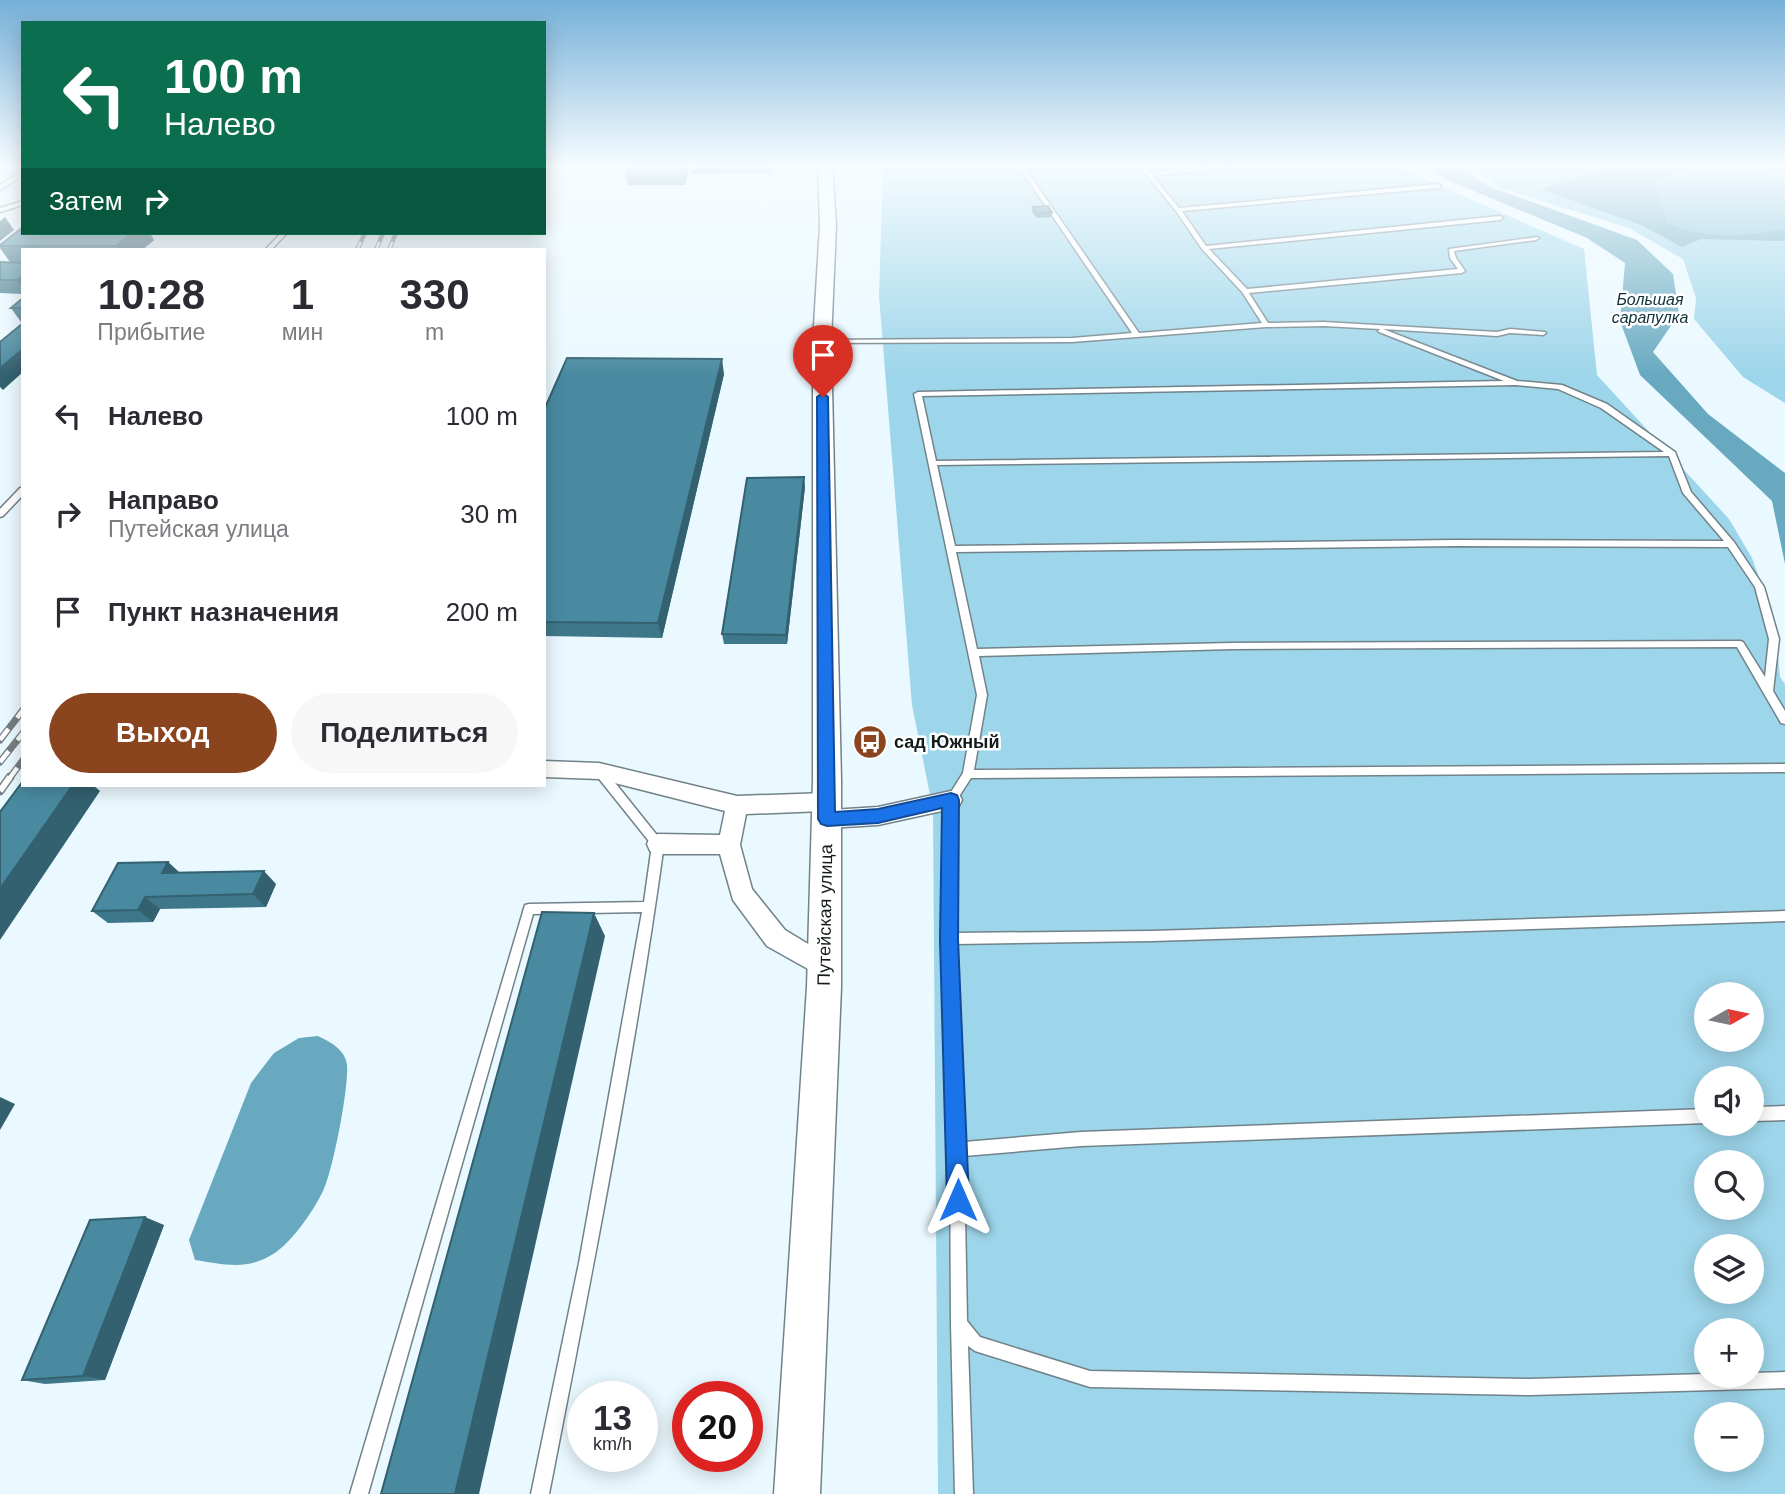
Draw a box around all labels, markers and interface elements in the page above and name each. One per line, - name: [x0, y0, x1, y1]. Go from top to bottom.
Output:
- icon: left: [49, 49, 140, 140]
- text: 100 m: [164, 49, 303, 103]
- text: Налево: [164, 106, 276, 142]
- icon: right: [137, 182, 175, 220]
- text: Затем: [49, 186, 123, 216]
- text: 10:28: [98, 271, 205, 318]
- text: 1: [291, 271, 314, 318]
- text: 330: [400, 271, 470, 318]
- water label: Большая сарапулка: [1612, 291, 1688, 326]
- text: Прибытие: [97, 319, 205, 345]
- text: мин: [282, 319, 323, 345]
- text: m: [425, 319, 444, 345]
- pin: [793, 325, 853, 397]
- icon: arrive: [804, 336, 842, 374]
- icon: left: [49, 397, 87, 435]
- text: Налево: [108, 401, 203, 431]
- text: 100 m: [446, 401, 518, 431]
- text: Направо: [108, 485, 219, 515]
- icon: right: [49, 495, 87, 533]
- text: 30 m: [460, 499, 518, 529]
- text: Путейская улица: [108, 516, 289, 542]
- icon: arrive: [49, 593, 87, 631]
- text: Пункт назначения: [108, 597, 339, 627]
- text: 200 m: [446, 597, 518, 627]
- button: Выход: [49, 693, 277, 773]
- button: Поделиться: [291, 693, 518, 773]
- bus stop icon: сад Южный: [851, 723, 889, 761]
- place label: сад Южный: [894, 732, 1000, 752]
- street label: Путейская улица: [814, 843, 836, 986]
- north arrow: [1694, 982, 1764, 1052]
- map controls: [1694, 982, 1764, 1472]
- button: sound: [1694, 1066, 1764, 1136]
- button: search: [1694, 1150, 1764, 1220]
- position arrow: [921, 1163, 995, 1237]
- button: layers: [1694, 1234, 1764, 1304]
- button: +: [1694, 1318, 1764, 1388]
- speed limit sign: 20: [672, 1381, 763, 1472]
- text: 13: [593, 1398, 632, 1437]
- button: −: [1694, 1402, 1764, 1472]
- text: km/h: [593, 1434, 632, 1454]

